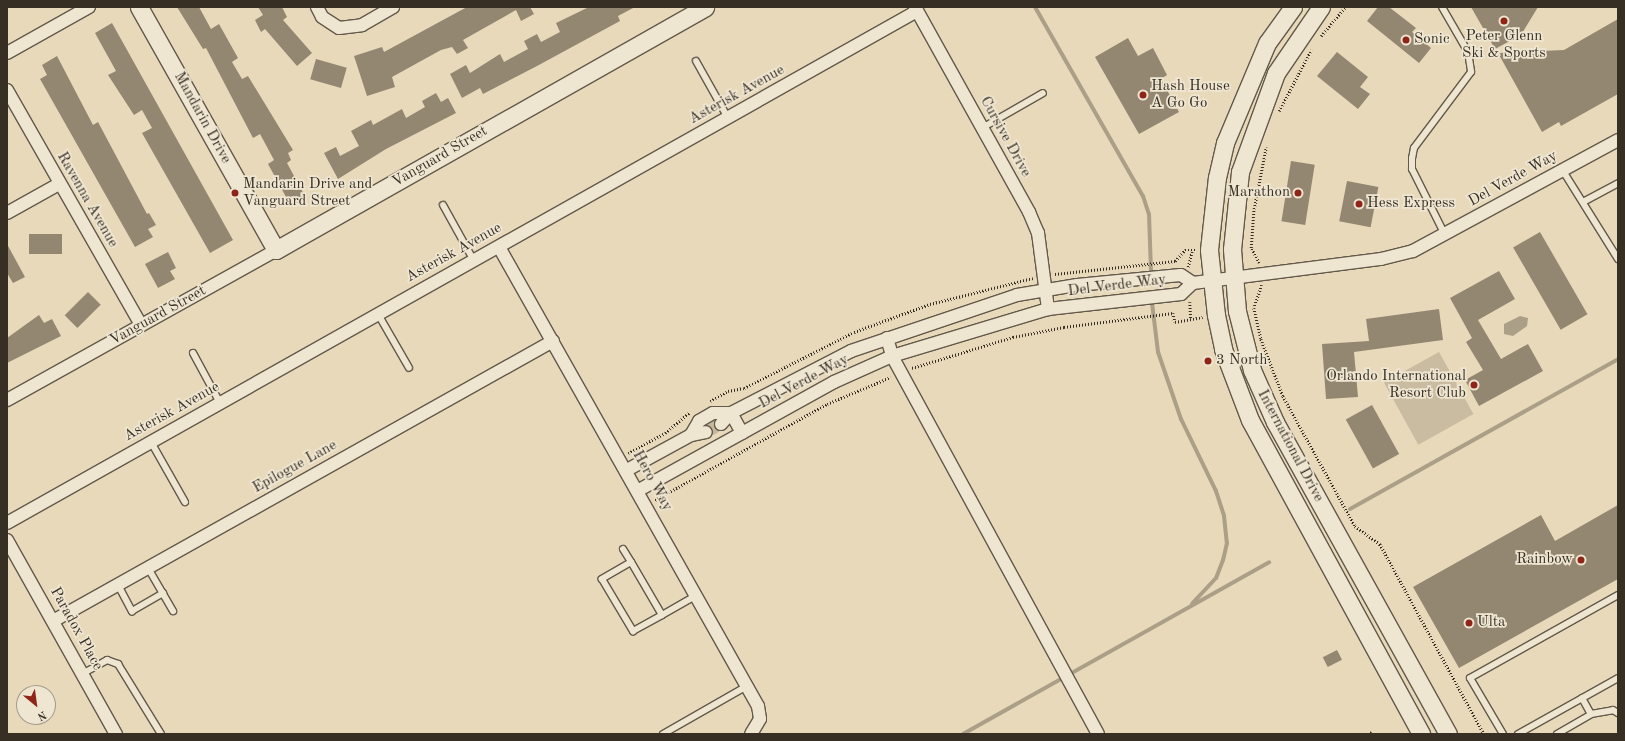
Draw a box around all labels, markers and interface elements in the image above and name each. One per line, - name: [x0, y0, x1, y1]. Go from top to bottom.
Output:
- marker: Peter Glenn Ski & Sports: [1499, 16, 1509, 26]
- place label: Peter Glenn Ski & Sports: [1462, 27, 1546, 62]
- place label: Sonic: [1414, 31, 1449, 49]
- marker: Sonic: [1401, 35, 1411, 45]
- street label: Asterisk Avenue: [686, 61, 788, 129]
- street label: Mandarin Drive: [169, 69, 235, 167]
- place label: Hash House A Go Go: [1151, 77, 1230, 112]
- marker: Hash House A Go Go: [1138, 90, 1148, 100]
- street label: Cursive Drive: [976, 94, 1034, 180]
- street label: Vanguard Street: [389, 122, 491, 192]
- street label: Del Verde Way: [1465, 147, 1561, 211]
- street label: Ravenna Avenue: [52, 149, 122, 251]
- place label: Mandarin Drive and Vanguard Street: [243, 175, 372, 210]
- place label: Marathon: [1228, 184, 1290, 202]
- marker: Mandarin Drive and Vanguard Street: [230, 188, 240, 198]
- marker: Marathon: [1293, 188, 1303, 198]
- place label: Hess Express: [1367, 195, 1455, 213]
- marker: Hess Express: [1354, 199, 1364, 209]
- street label: Asterisk Avenue: [403, 219, 505, 287]
- street label: Del Verde Way: [1067, 271, 1167, 301]
- street label: Vanguard Street: [107, 282, 209, 350]
- street label: Del Verde Way: [756, 351, 852, 413]
- place label: 3 North: [1216, 352, 1267, 370]
- marker: 3 North: [1203, 356, 1213, 366]
- place label: Orlando International Resort Club: [1326, 367, 1466, 402]
- street label: Asterisk Avenue: [121, 378, 223, 446]
- marker: Orlando International Resort Club: [1469, 380, 1479, 390]
- street label: International Drive: [1253, 387, 1327, 505]
- street label: Epilogue Lane: [250, 437, 340, 497]
- street label: Hero Way: [628, 448, 676, 514]
- place label: Rainbow: [1516, 551, 1573, 569]
- marker: Rainbow: [1576, 555, 1586, 565]
- street label: Paradox Place: [46, 584, 106, 674]
- place label: Ulta: [1477, 614, 1505, 632]
- marker: Ulta: [1464, 618, 1474, 628]
- north arrow: [16, 685, 56, 725]
- text: N: [35, 708, 48, 722]

